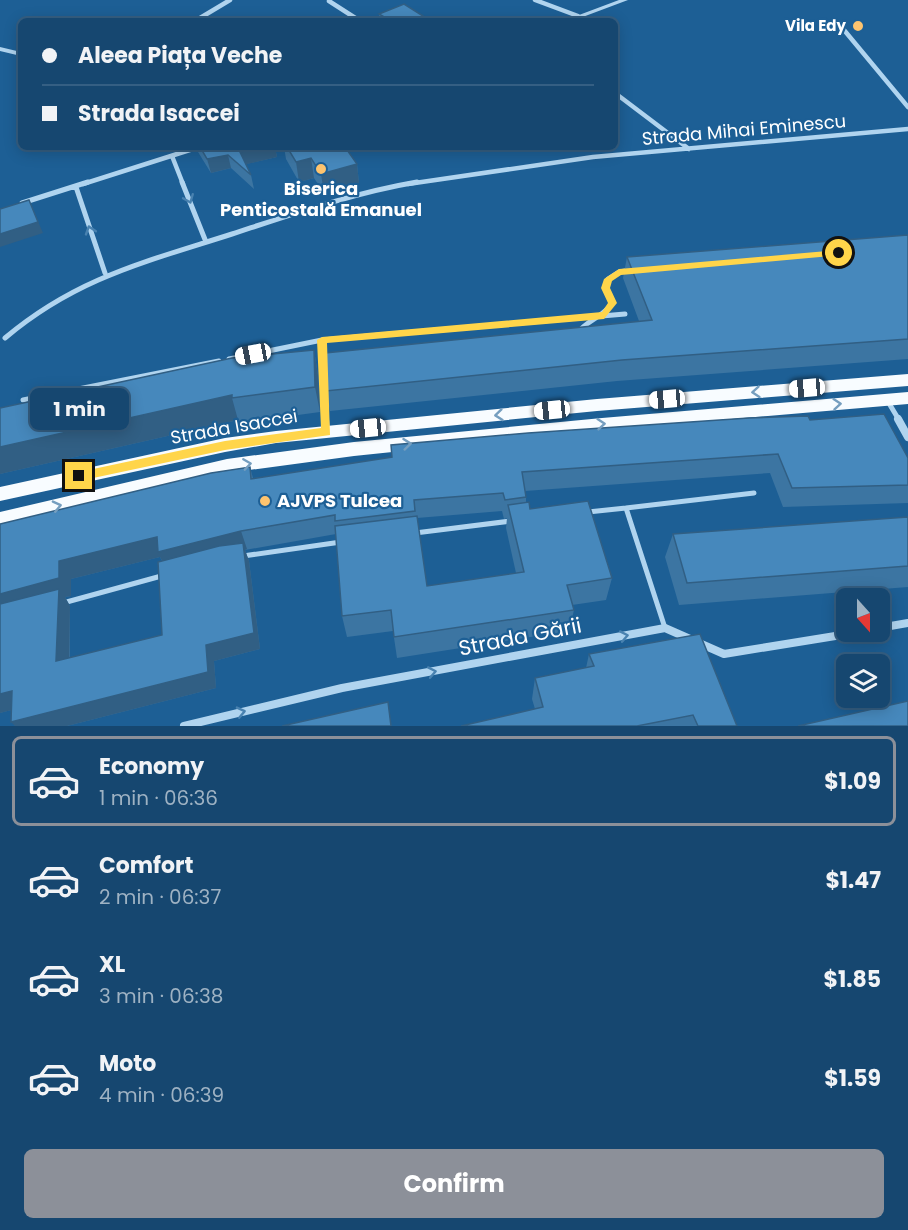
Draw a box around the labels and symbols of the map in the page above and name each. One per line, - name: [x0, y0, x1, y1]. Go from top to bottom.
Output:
- place label: Vila Edy: [785, 15, 847, 36]
- marker: Vila Edy: [851, 19, 865, 33]
- street label: Strada Mihai Eminescu: [641, 108, 847, 151]
- marker: Biserica Penticostală Emanuel: [314, 162, 328, 176]
- place label: Biserica Penticostală Emanuel: [220, 176, 422, 222]
- one-way arrow: [182, 193, 194, 204]
- one-way arrow: [85, 225, 97, 236]
- route start: [825, 239, 852, 266]
- car: [234, 342, 272, 366]
- car: [788, 377, 826, 399]
- one-way arrow: [752, 385, 761, 398]
- car: [648, 388, 686, 410]
- callout: 1 min: [29, 389, 128, 431]
- one-way arrow: [832, 398, 841, 411]
- car: [533, 399, 571, 421]
- street label: Strada Isaccei: [168, 403, 299, 450]
- one-way arrow: [495, 408, 504, 421]
- car: [349, 417, 387, 439]
- one-way arrow: [596, 418, 605, 431]
- one-way arrow: [402, 438, 411, 451]
- one-way arrow: [243, 458, 252, 470]
- route end: [65, 462, 92, 489]
- place label: AJVPS Tulcea: [277, 488, 402, 513]
- marker: AJVPS Tulcea: [258, 494, 272, 508]
- one-way arrow: [52, 500, 62, 513]
- north arrow: [836, 588, 890, 642]
- street label: Strada Gării: [456, 610, 584, 663]
- one-way arrow: [618, 630, 628, 643]
- one-way arrow: [427, 666, 437, 679]
- one-way arrow: [236, 707, 246, 720]

